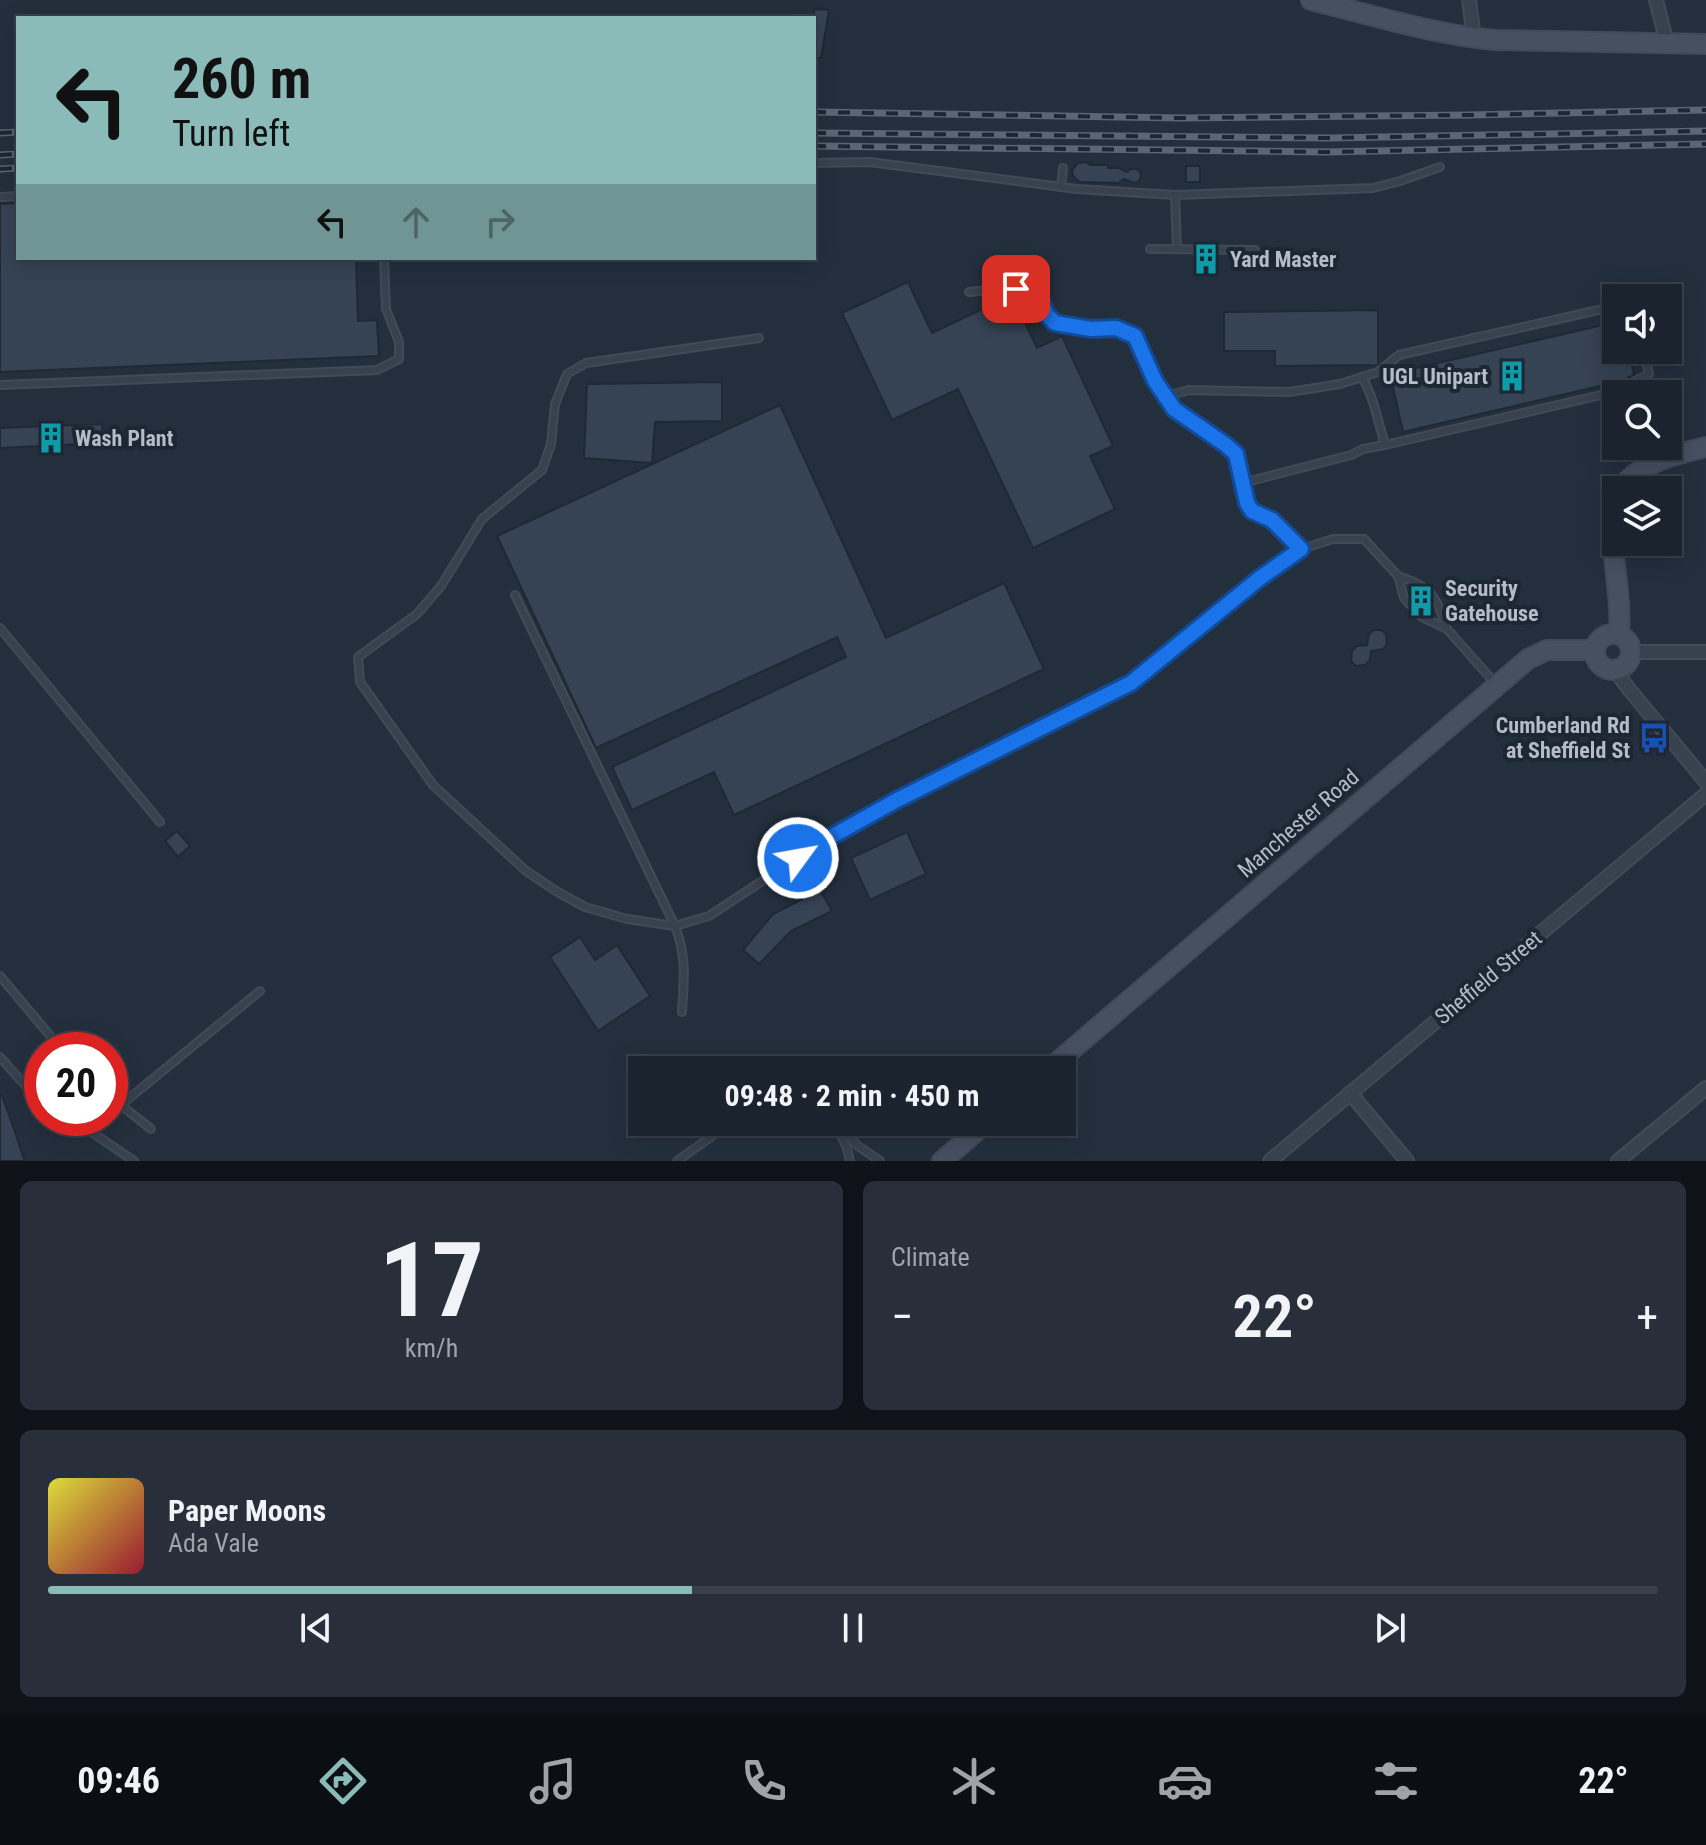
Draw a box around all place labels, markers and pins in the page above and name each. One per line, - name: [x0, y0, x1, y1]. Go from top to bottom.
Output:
- building icon: Yard Master: [1189, 242, 1223, 276]
- place label: Yard Master: [1230, 247, 1336, 272]
- pin: [982, 255, 1050, 323]
- building icon: UGL Unipart: [1495, 359, 1529, 393]
- place label: UGL Unipart: [1382, 364, 1488, 389]
- building icon: Wash Plant: [34, 421, 68, 455]
- place label: Wash Plant: [75, 426, 174, 451]
- place label: Security Gatehouse: [1445, 576, 1539, 626]
- building icon: Security Gatehouse: [1404, 584, 1438, 618]
- place label: Cumberland Rd at Sheffield St: [1496, 713, 1630, 763]
- bus stop icon: Cumberland Rd at Sheffield St: [1637, 721, 1671, 755]

